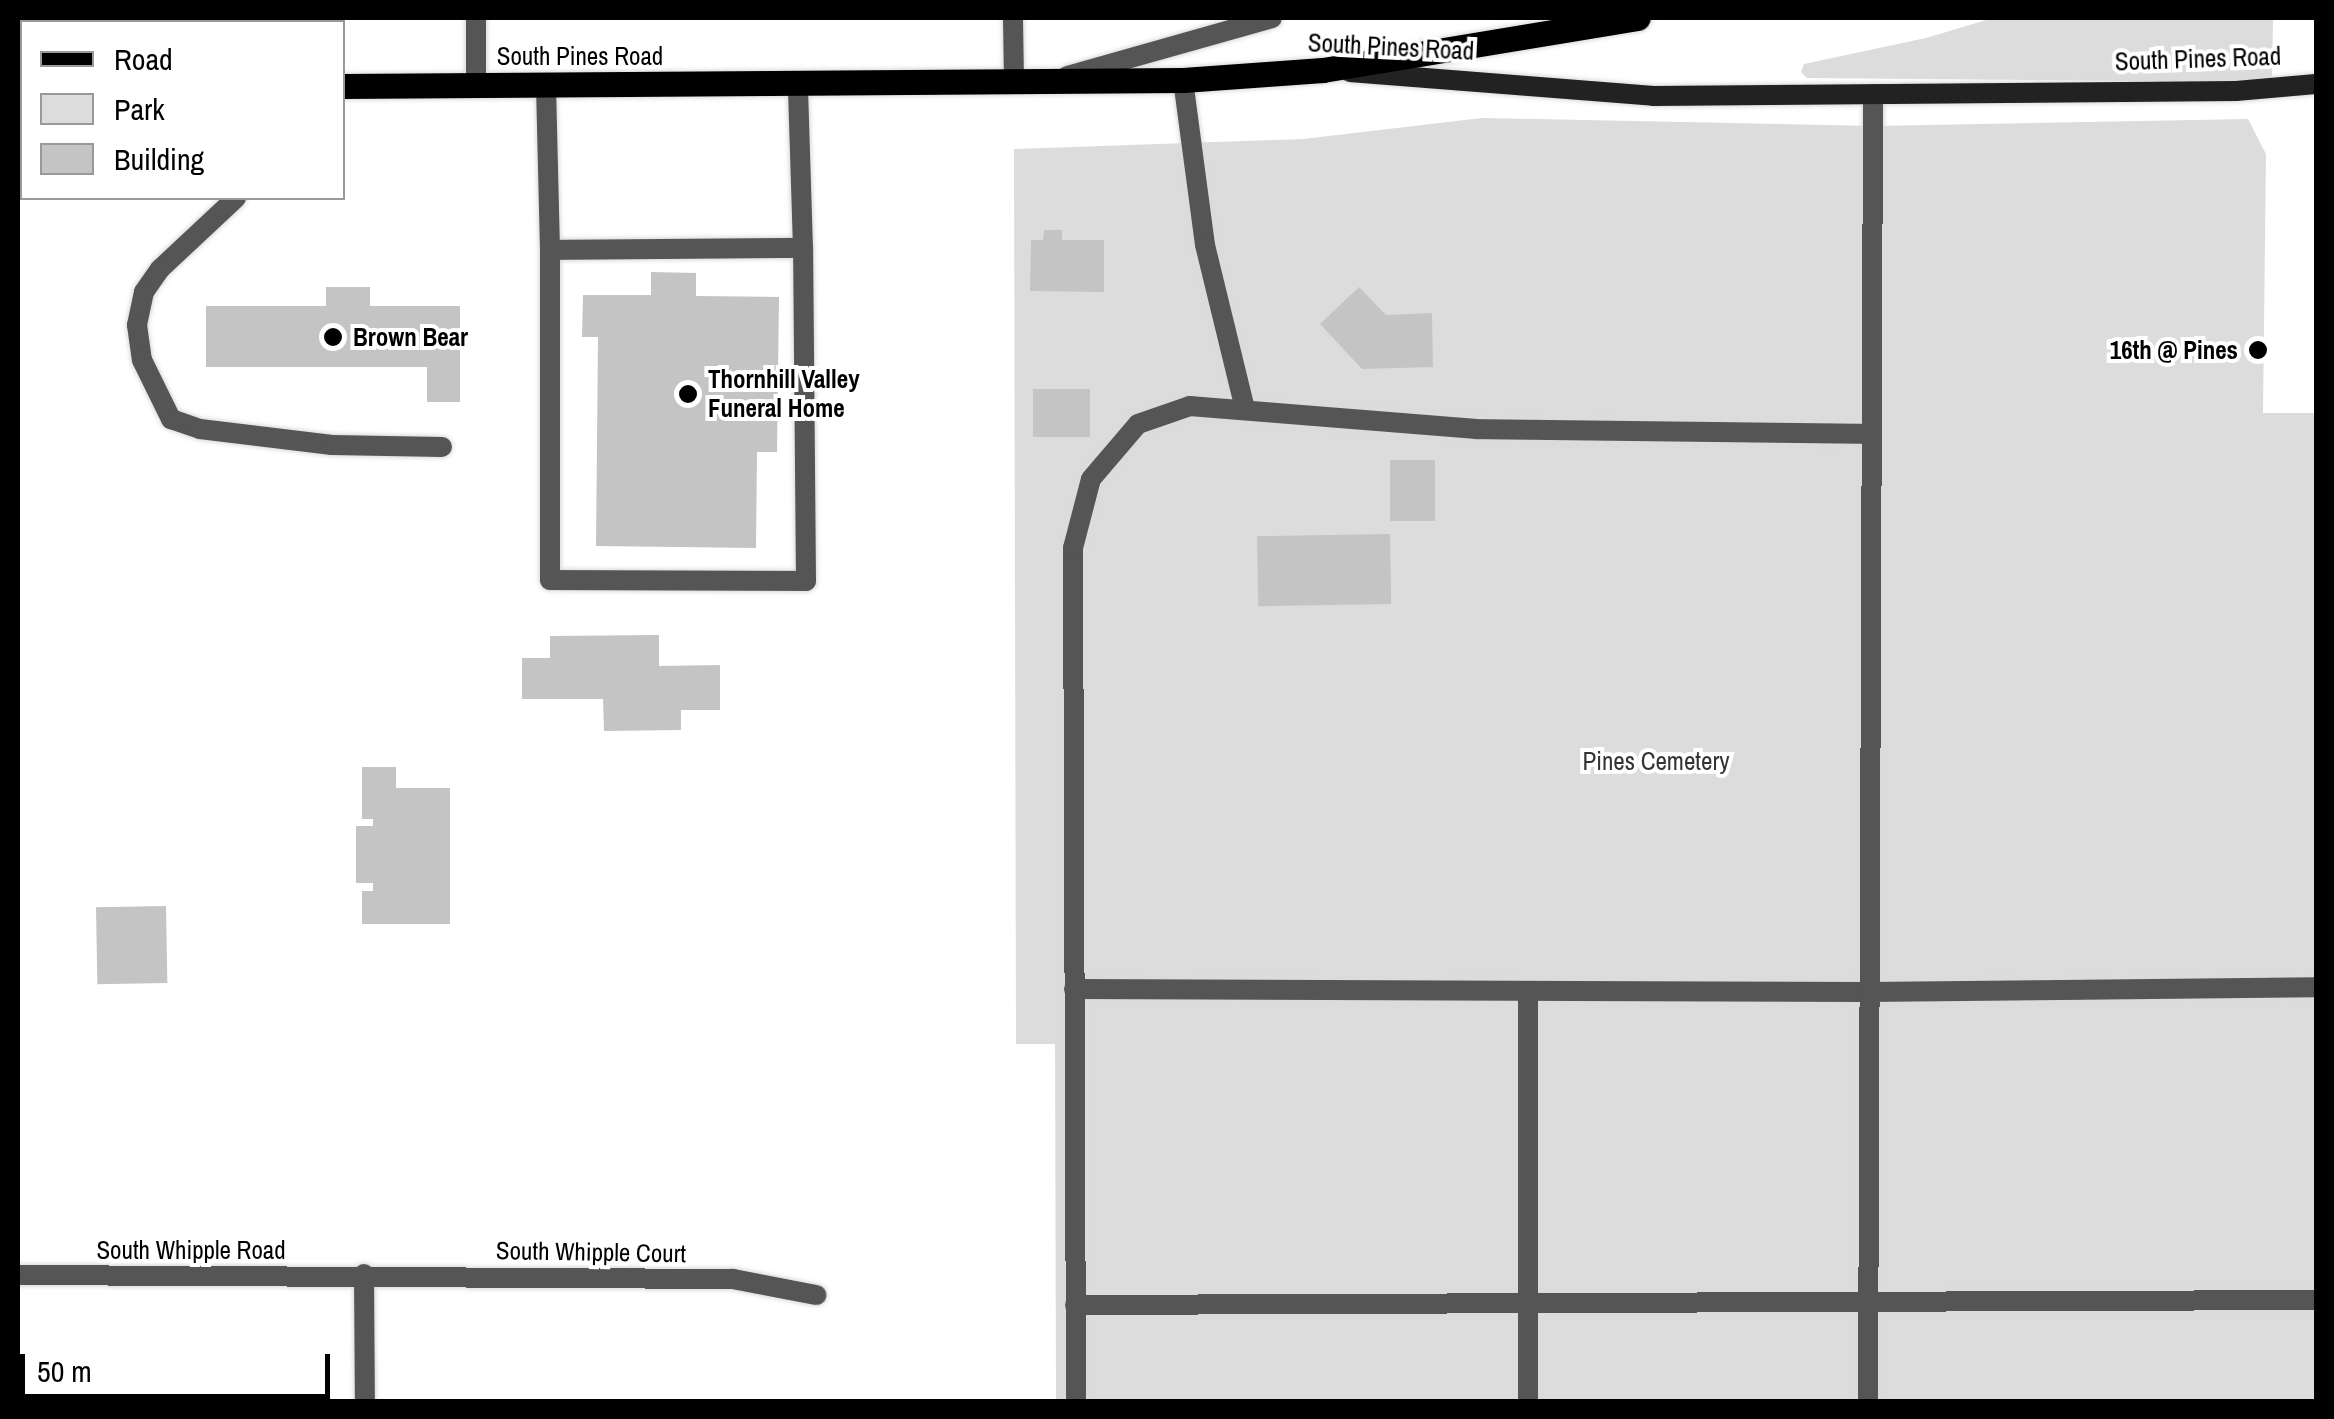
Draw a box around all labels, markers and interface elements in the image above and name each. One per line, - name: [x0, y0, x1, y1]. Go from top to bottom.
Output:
- legend: [20, 20, 345, 200]
- street label: South Pines Road: [1307, 28, 1475, 66]
- text: Road: [114, 39, 173, 79]
- street label: South Pines Road: [497, 41, 663, 71]
- street label: South Pines Road: [2114, 41, 2282, 77]
- text: Park: [114, 89, 165, 129]
- text: Building: [114, 139, 204, 179]
- place label: Brown Bear: [353, 322, 468, 352]
- marker: Brown Bear: [322, 326, 344, 348]
- place label: 16th @ Pines: [2110, 335, 2238, 365]
- marker: 16th @ Pines: [2247, 339, 2269, 361]
- place label: Thornhill Valley Funeral Home: [708, 365, 860, 424]
- marker: Thornhill Valley Funeral Home: [677, 383, 699, 405]
- park label: Pines Cemetery: [1583, 746, 1729, 776]
- street label: South Whipple Road: [96, 1235, 286, 1265]
- street label: South Whipple Court: [496, 1235, 686, 1269]
- scale bar: [25, 1334, 335, 1396]
- text: 50 m: [37, 1351, 92, 1391]

